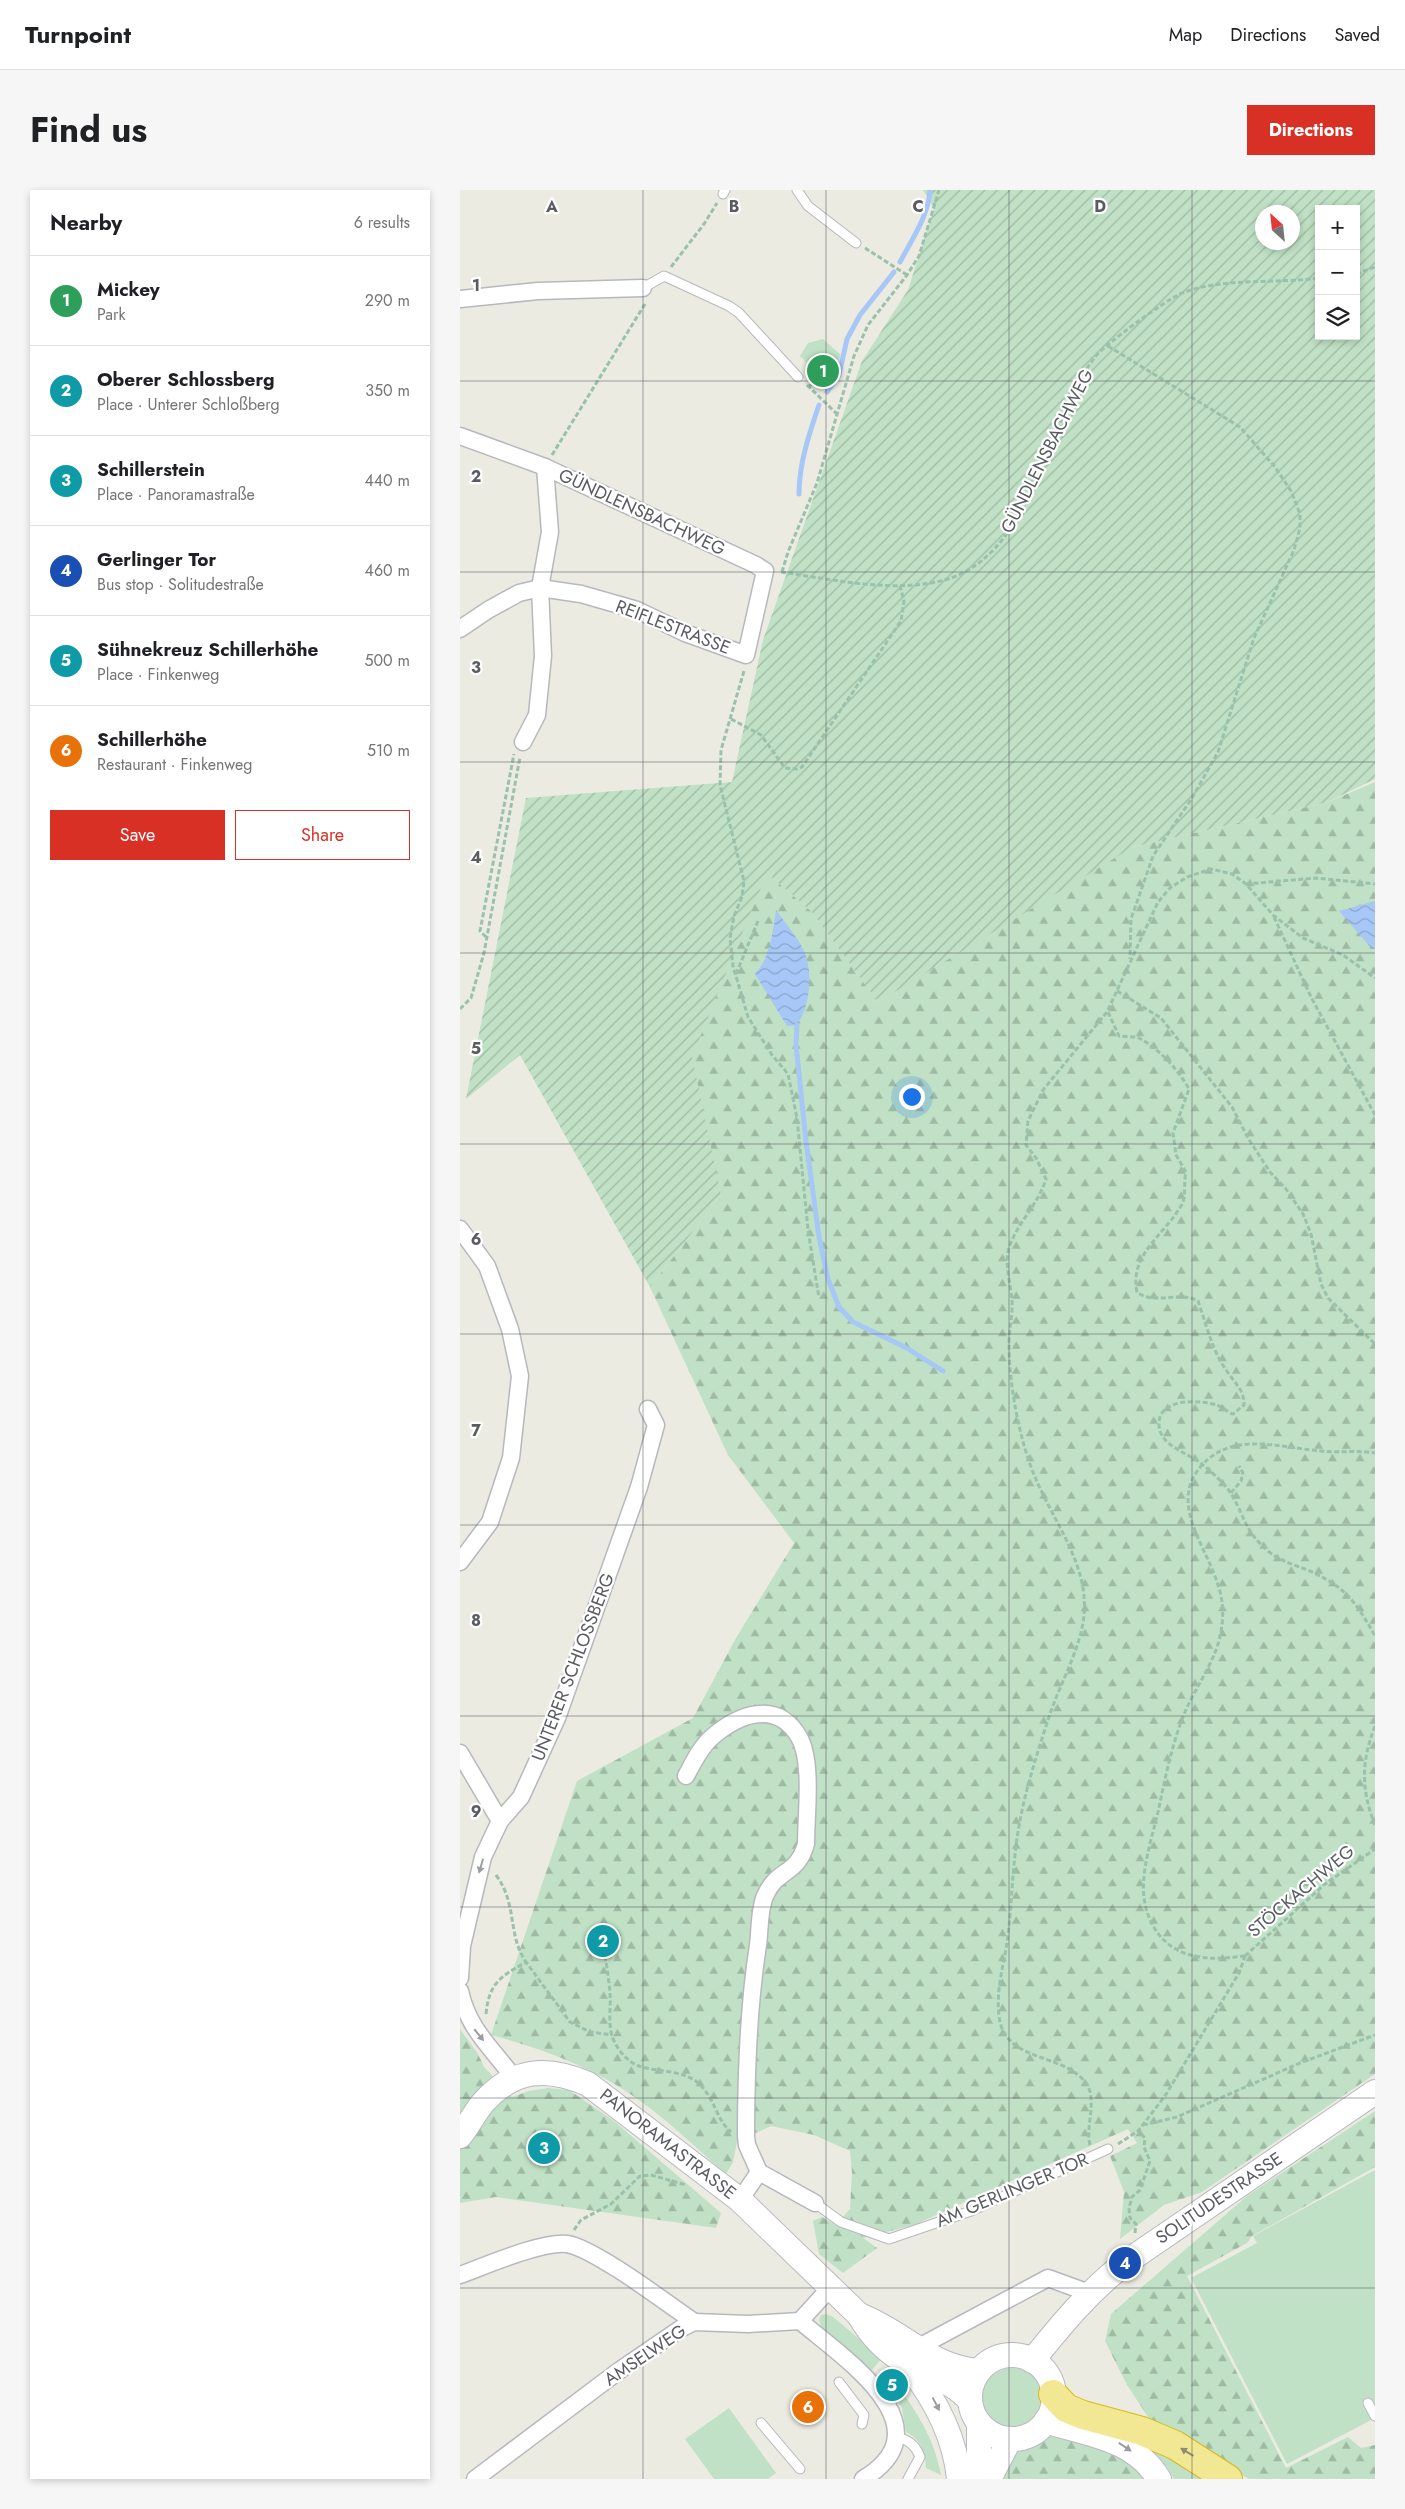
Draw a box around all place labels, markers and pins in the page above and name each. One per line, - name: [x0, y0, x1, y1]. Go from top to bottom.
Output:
- pin: 1: [807, 352, 839, 390]
- pin: 2: [587, 1922, 619, 1960]
- pin: 3: [528, 2129, 560, 2167]
- pin: 4: [1109, 2244, 1141, 2282]
- pin: 5: [876, 2366, 908, 2404]
- pin: 6: [792, 2388, 824, 2426]

